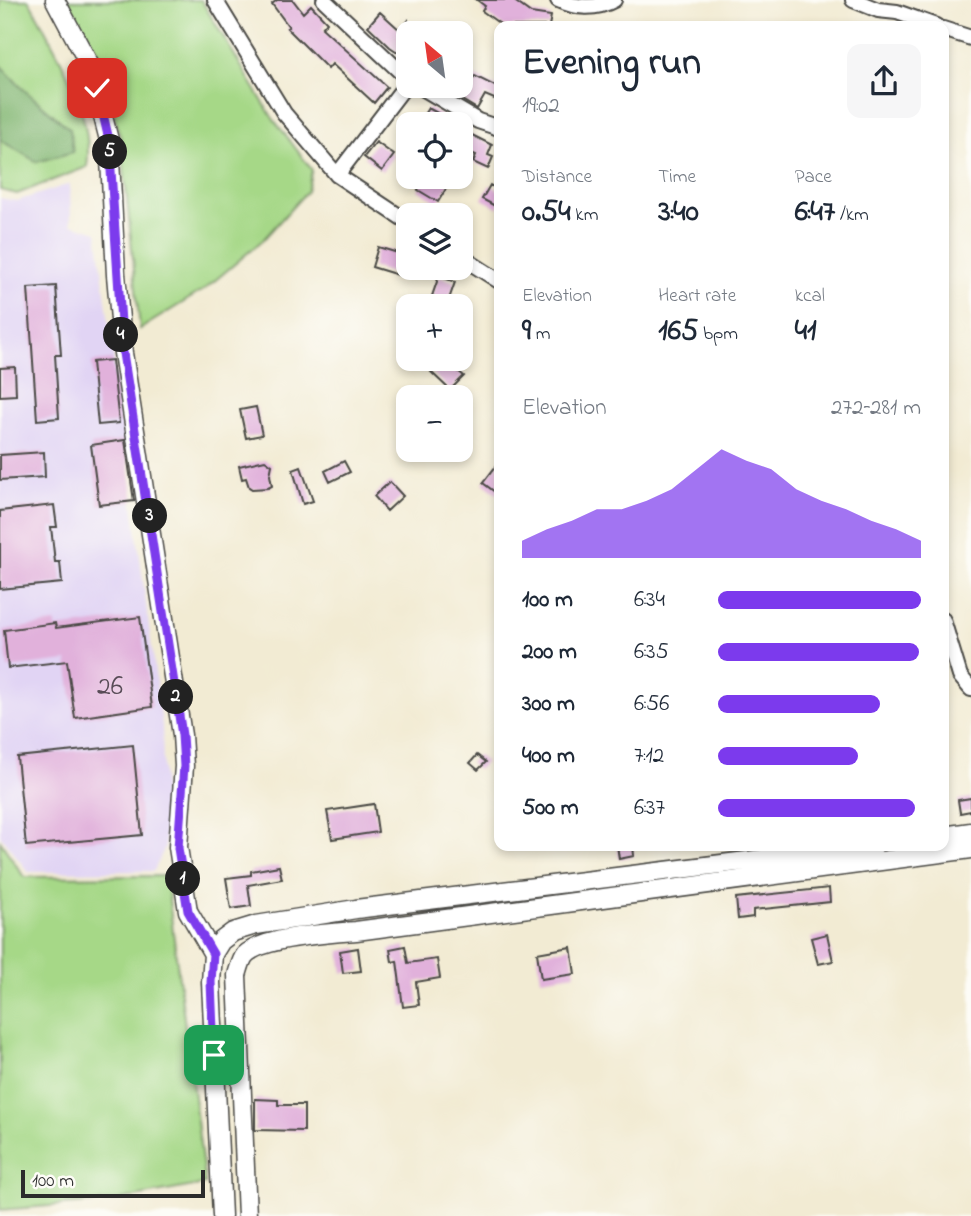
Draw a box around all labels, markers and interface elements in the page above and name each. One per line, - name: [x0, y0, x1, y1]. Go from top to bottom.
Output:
- north arrow: [396, 21, 472, 98]
- map controls: [396, 21, 473, 462]
- text: Evening run: [522, 36, 701, 92]
- button: share: [847, 44, 921, 118]
- pin: [67, 58, 127, 118]
- icon: check: [78, 69, 116, 107]
- text: 19:02: [522, 90, 560, 123]
- button: locate: [396, 112, 473, 189]
- pin: 5: [92, 134, 128, 170]
- text: 5: [104, 138, 115, 165]
- text: Distance: [522, 164, 592, 191]
- text: Time: [658, 164, 696, 191]
- text: Pace: [795, 164, 832, 191]
- text: 0.54: [522, 191, 571, 235]
- text: 3:40: [658, 191, 699, 235]
- text: 6:47: [795, 191, 835, 235]
- text: km: [571, 202, 598, 229]
- text: /km: [835, 202, 869, 229]
- button: layers: [396, 203, 473, 280]
- text: Elevation: [522, 283, 592, 310]
- text: Heart rate: [658, 283, 736, 310]
- text: kcal: [795, 283, 825, 310]
- button: +: [396, 294, 473, 371]
- text: 9: [522, 310, 531, 354]
- text: 165: [658, 310, 698, 354]
- text: 41: [795, 310, 817, 354]
- pin: 4: [104, 318, 138, 352]
- text: 4: [117, 321, 124, 348]
- text: m: [531, 321, 551, 348]
- text: bpm: [698, 321, 738, 348]
- button: −: [396, 385, 473, 462]
- text: Elevation: [522, 392, 607, 425]
- text: 272–281 m: [831, 392, 921, 425]
- pin: 3: [132, 498, 168, 534]
- text: 3: [146, 502, 153, 529]
- text: 100 m: [522, 584, 573, 617]
- text: 6:34: [634, 584, 665, 617]
- text: 200 m: [522, 636, 577, 669]
- text: 6:35: [634, 636, 669, 669]
- house number: 26: [97, 667, 123, 708]
- pin: 2: [158, 680, 194, 714]
- text: 2: [171, 683, 180, 710]
- text: 300 m: [522, 688, 575, 721]
- text: 6:56: [634, 688, 669, 721]
- text: 400 m: [522, 740, 575, 773]
- text: 7:12: [634, 740, 664, 773]
- text: 500 m: [522, 792, 579, 825]
- text: 6:37: [634, 792, 665, 825]
- pin: 1: [166, 862, 200, 896]
- text: 1: [179, 865, 186, 892]
- pin: [184, 1025, 244, 1085]
- icon: arrive: [195, 1036, 233, 1074]
- scale bar: [21, 1167, 205, 1199]
- text: 100 m: [32, 1168, 74, 1195]

